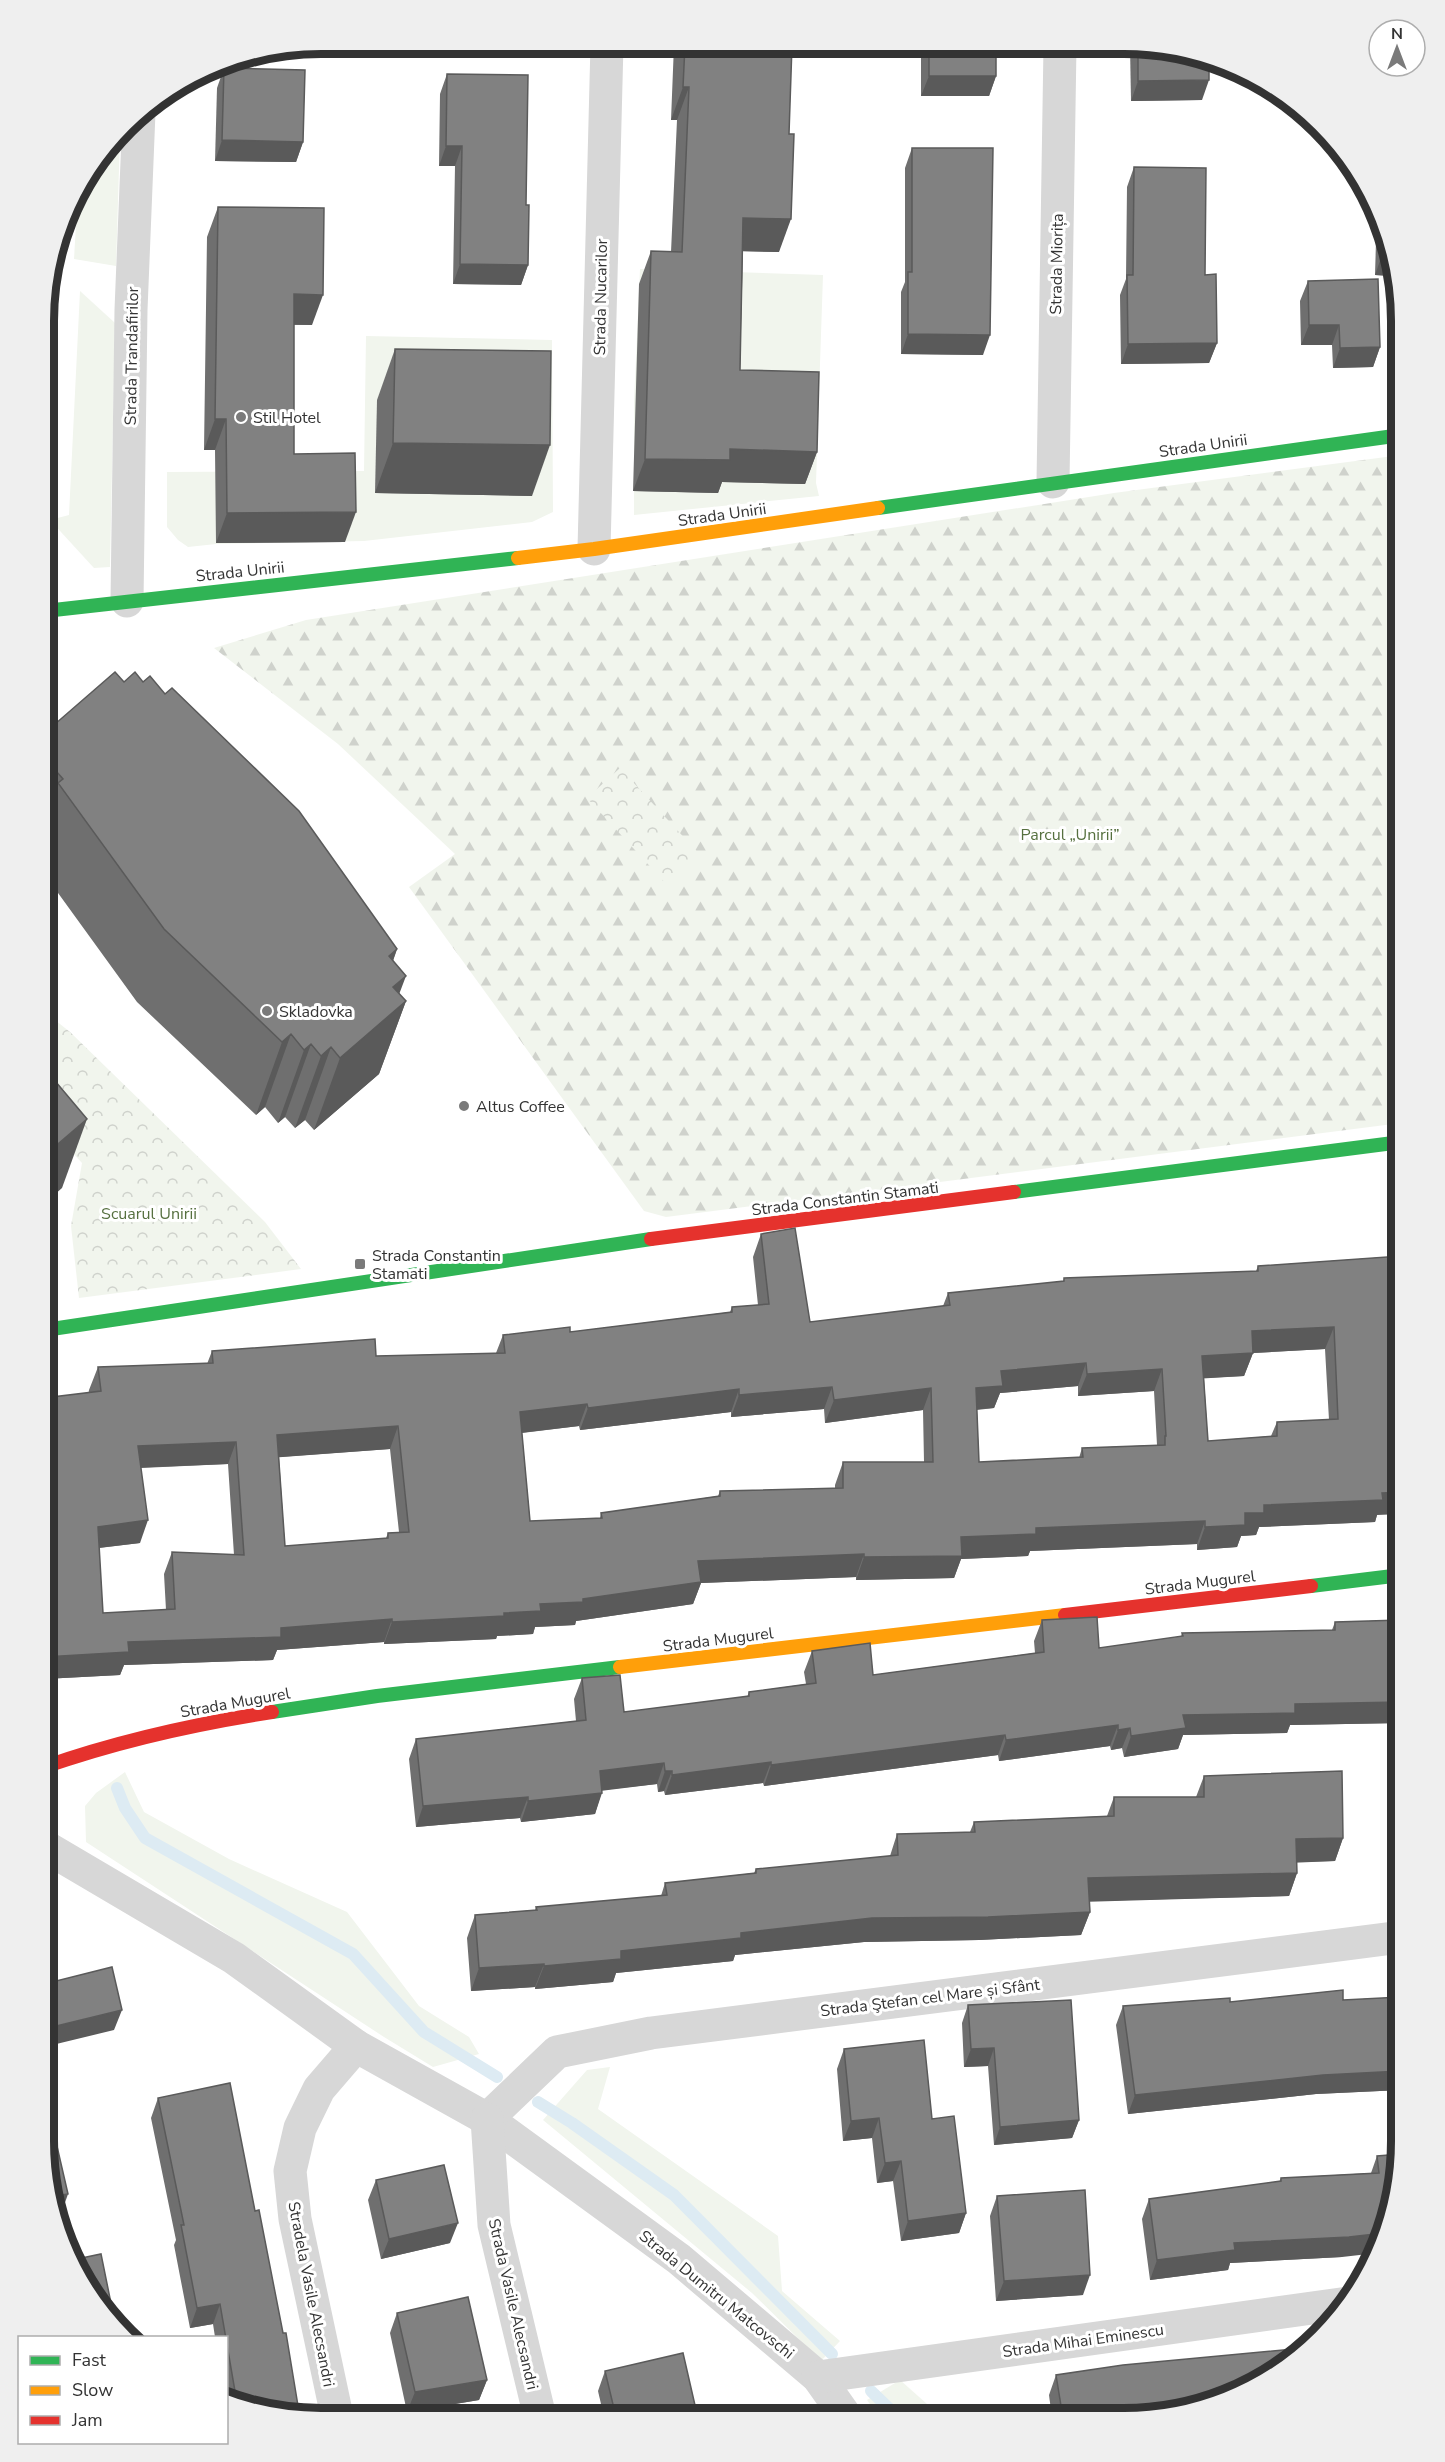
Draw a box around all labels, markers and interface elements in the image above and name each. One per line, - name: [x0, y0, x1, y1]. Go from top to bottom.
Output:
- north arrow: [1367, 18, 1427, 78]
- text: N: [1391, 23, 1403, 45]
- street label: Strada Miorița: [1045, 213, 1069, 315]
- street label: Strada Nucarilor: [589, 238, 613, 356]
- street label: Strada Trandafirilor: [120, 286, 144, 425]
- place label: Stil Hotel: [253, 407, 321, 429]
- marker: Stil Hotel: [234, 410, 248, 424]
- street label: Strada Unirii: [1158, 429, 1249, 463]
- street label: Strada Unirii: [677, 498, 768, 532]
- street label: Strada Unirii: [195, 556, 286, 588]
- park label: Parcul „Unirii”: [1021, 824, 1119, 846]
- place label: Skladovka: [279, 1001, 353, 1023]
- marker: Skladovka: [260, 1004, 274, 1018]
- place label: Altus Coffee: [476, 1096, 565, 1118]
- marker: Altus Coffee: [457, 1099, 471, 1113]
- street label: Strada Constantin Stamati: [750, 1177, 940, 1221]
- park label: Scuarul Unirii: [101, 1203, 197, 1225]
- place label: Strada Constantin Stamati: [372, 1245, 501, 1285]
- marker: Strada Constantin Stamati: [353, 1257, 367, 1271]
- street label: Strada Mugurel: [1144, 1565, 1257, 1601]
- street label: Strada Mugurel: [662, 1622, 775, 1658]
- street label: Strada Mugurel: [178, 1682, 292, 1723]
- street label: Strada Ştefan cel Mare și Sfânt: [819, 1974, 1042, 2022]
- street label: Stradela Vasile Alecsandri: [282, 2200, 340, 2389]
- street label: Strada Vasile Alecsandri: [483, 2216, 543, 2392]
- street label: Strada Dumitru Matcovschi: [634, 2225, 799, 2364]
- street label: Strada Mihai Eminescu: [1001, 2319, 1165, 2363]
- legend: [18, 2336, 228, 2444]
- text: Fast: [72, 2348, 107, 2372]
- text: Slow: [72, 2378, 113, 2402]
- text: Jam: [71, 2408, 103, 2432]

